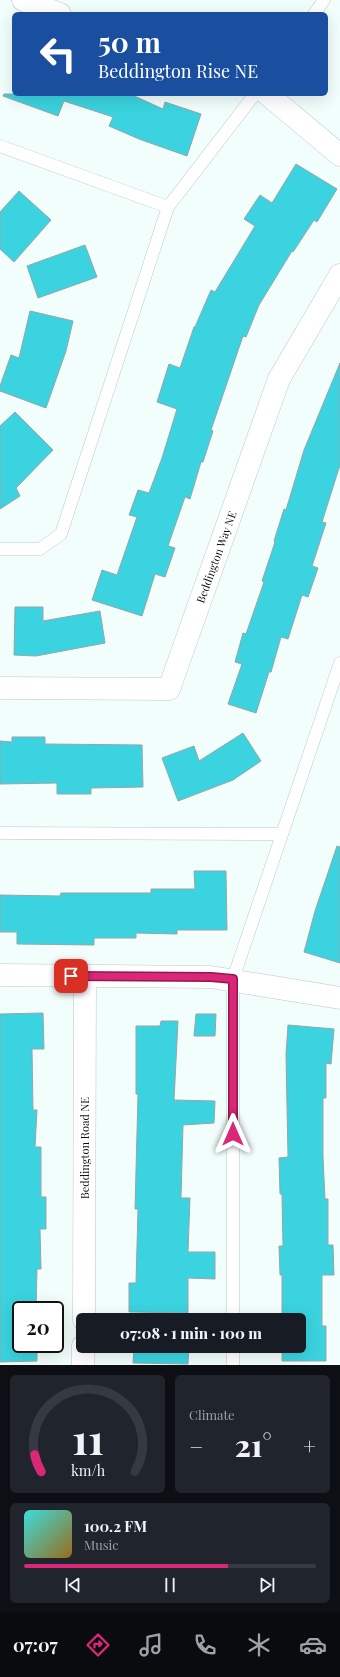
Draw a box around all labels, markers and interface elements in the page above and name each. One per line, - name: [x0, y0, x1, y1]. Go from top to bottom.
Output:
- text: 50 m: [98, 23, 161, 60]
- icon: left: [32, 28, 84, 80]
- text: Beddington Rise NE: [98, 59, 258, 83]
- street label: Beddington Way NE: [192, 509, 240, 605]
- pin: [54, 959, 88, 993]
- icon: arrive: [60, 965, 82, 987]
- street label: Beddington Road NE: [77, 1097, 92, 1199]
- position arrow: [212, 1113, 254, 1155]
- speed limit sign: 20: [12, 1301, 64, 1353]
- text: 07:08 · 1 min · 100 m: [120, 1323, 262, 1343]
- text: Climate: [189, 1406, 235, 1423]
- text: 11: [72, 1410, 103, 1465]
- text: 21°: [235, 1425, 272, 1465]
- text: −: [189, 1431, 203, 1461]
- text: +: [303, 1431, 316, 1461]
- text: km/h: [70, 1461, 105, 1480]
- text: 100.2 FM: [84, 1516, 147, 1536]
- text: Music: [84, 1536, 119, 1553]
- icon: previous: [62, 1574, 84, 1596]
- icon: pause: [159, 1574, 181, 1596]
- icon: next: [256, 1574, 278, 1596]
- icon: directions: [84, 1631, 112, 1659]
- icon: music: [137, 1631, 165, 1659]
- icon: phone: [191, 1631, 219, 1659]
- icon: climate: [245, 1631, 273, 1659]
- icon: car: [299, 1631, 327, 1659]
- text: 07:07: [13, 1633, 58, 1657]

